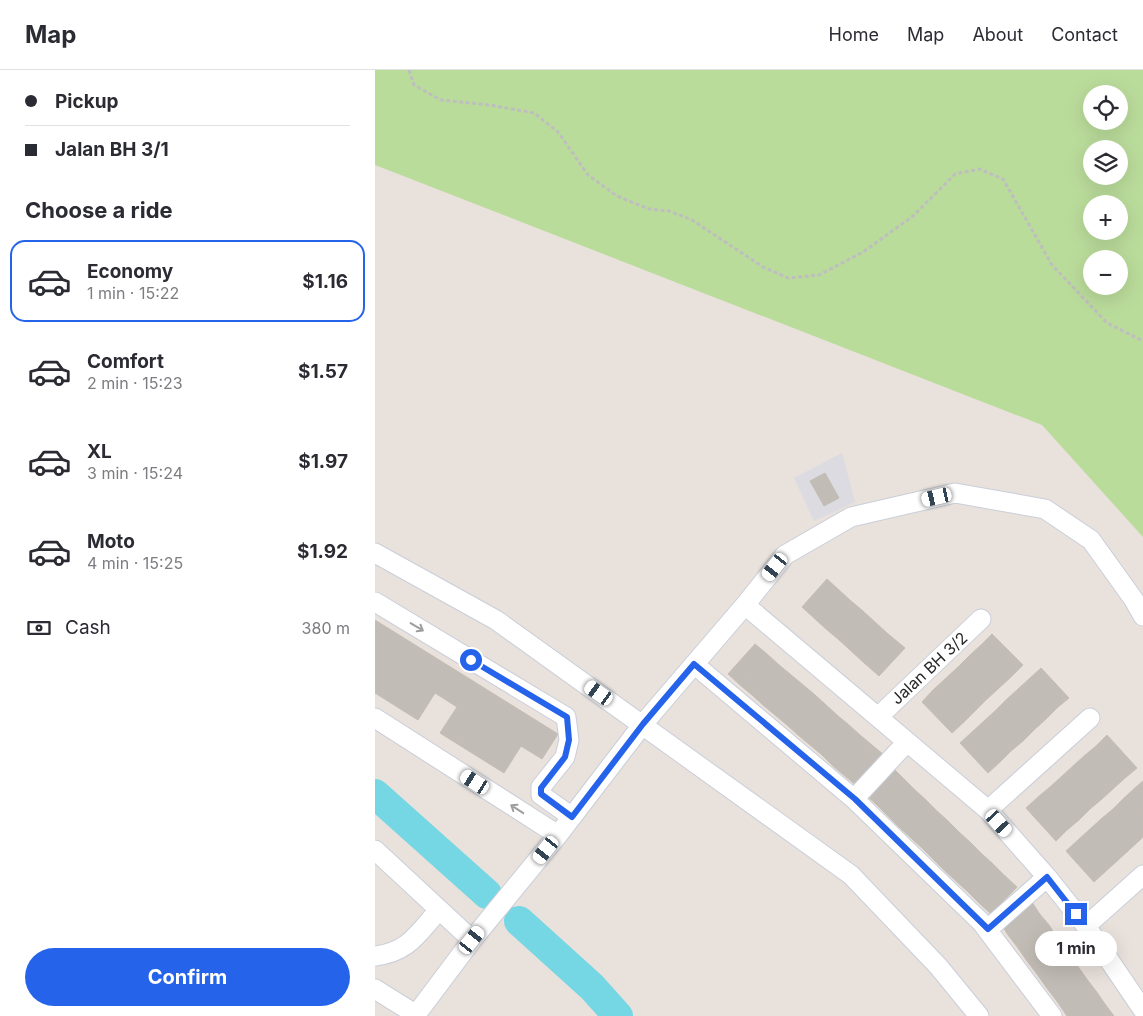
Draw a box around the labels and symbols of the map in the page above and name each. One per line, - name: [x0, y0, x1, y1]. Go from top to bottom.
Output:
- car: [920, 486, 953, 508]
- car: [759, 551, 790, 583]
- one-way arrow: [409, 623, 423, 633]
- street label: Jalan BH 3/2: [887, 628, 971, 708]
- route start: [460, 649, 482, 671]
- car: [582, 678, 615, 708]
- car: [458, 768, 491, 796]
- one-way arrow: [510, 803, 524, 814]
- car: [983, 807, 1014, 839]
- car: [530, 834, 561, 866]
- route end: [1065, 903, 1087, 925]
- car: [456, 924, 487, 956]
- callout: 1 min: [1035, 932, 1117, 966]

